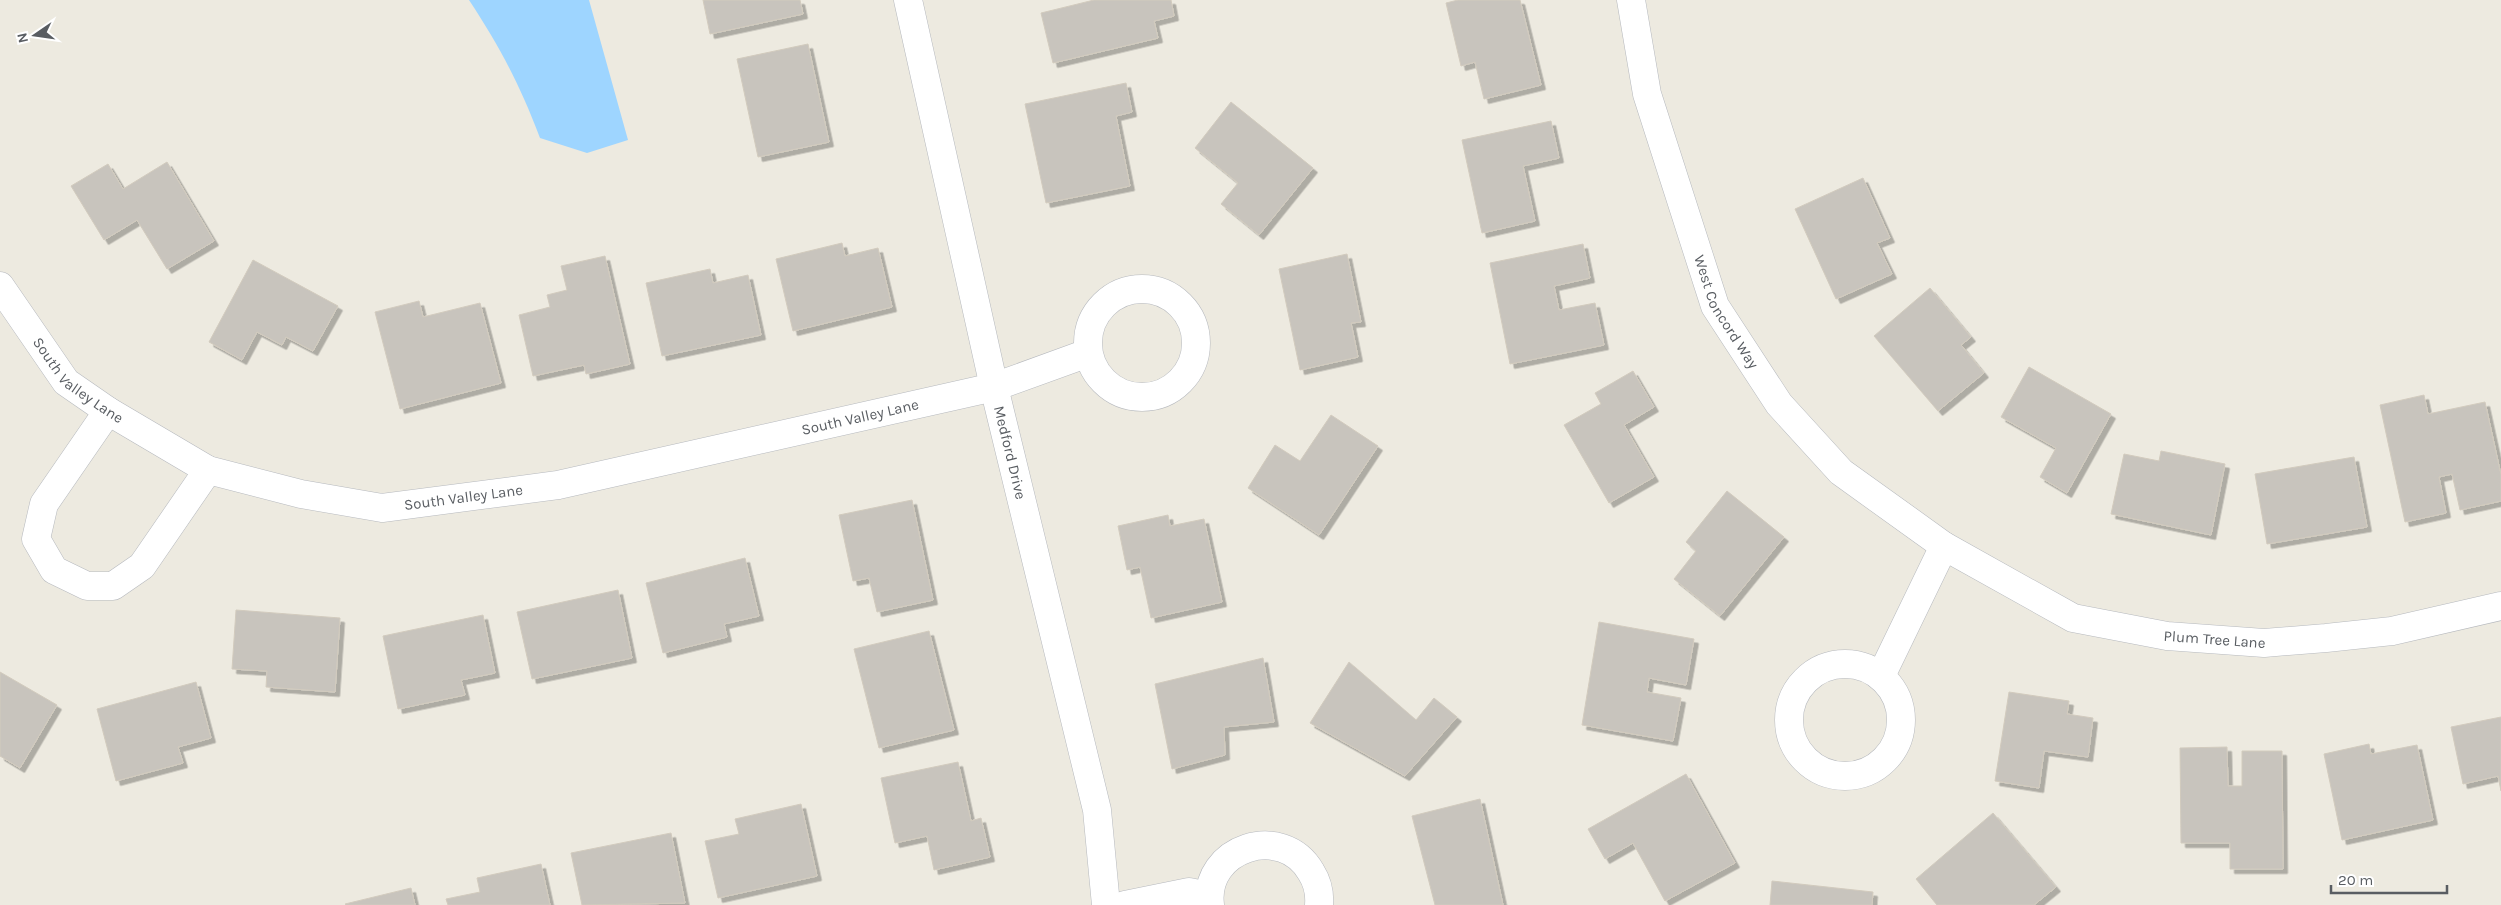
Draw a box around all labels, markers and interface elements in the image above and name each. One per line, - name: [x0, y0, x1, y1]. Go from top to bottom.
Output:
- north arrow: [10, 10, 60, 60]
- text: N: [13, 31, 32, 45]
- street label: West Concord Way: [1690, 253, 1763, 372]
- street label: South Valley Lane: [29, 334, 127, 427]
- street label: South Valley Lane: [800, 395, 920, 439]
- street label: Medford Drive: [990, 404, 1030, 501]
- street label: South Valley Lane: [403, 481, 524, 514]
- street label: Plum Tree Lane: [2163, 627, 2266, 652]
- scale bar: [2331, 862, 2447, 894]
- text: 20 m: [2338, 871, 2373, 889]

